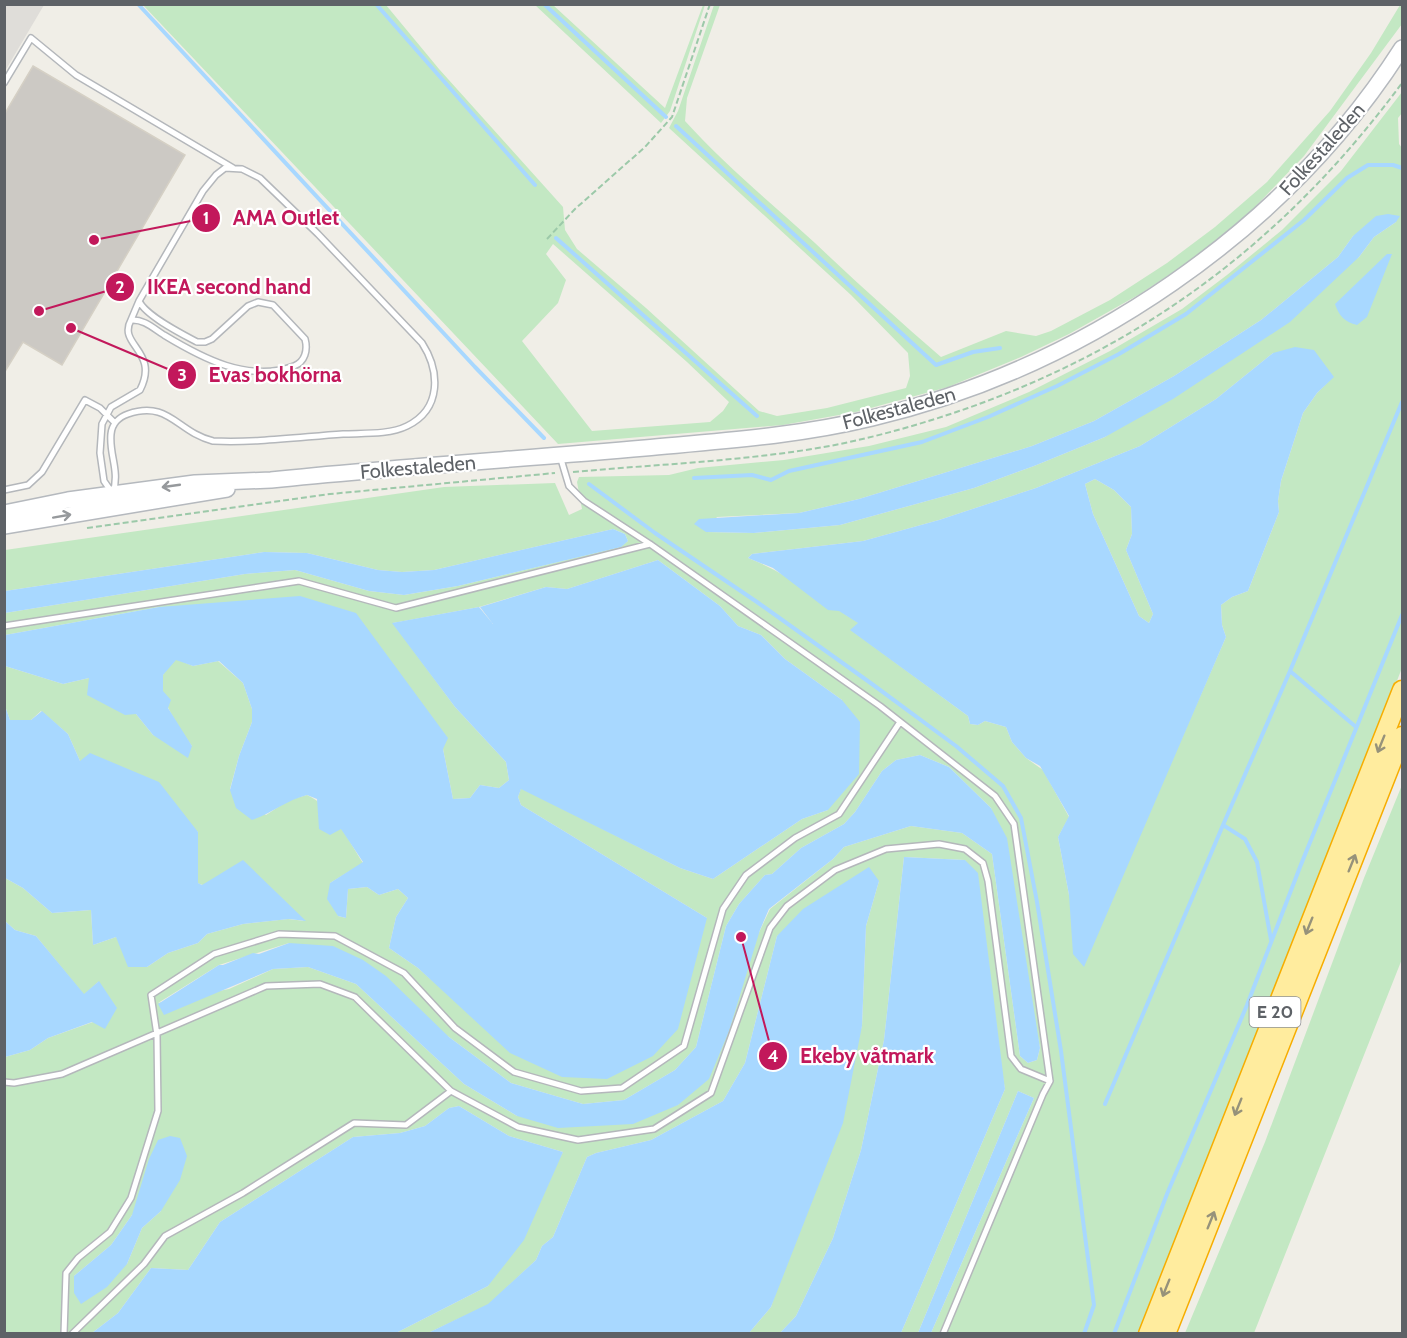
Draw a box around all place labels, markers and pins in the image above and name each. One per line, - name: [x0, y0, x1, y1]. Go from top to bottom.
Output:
- callout: AMA Outlet: [191, 198, 351, 237]
- callout: IKEA second hand: [105, 267, 323, 306]
- callout: Evas bokhörna: [167, 355, 354, 394]
- callout: Ekeby våtmark: [758, 1036, 945, 1075]

